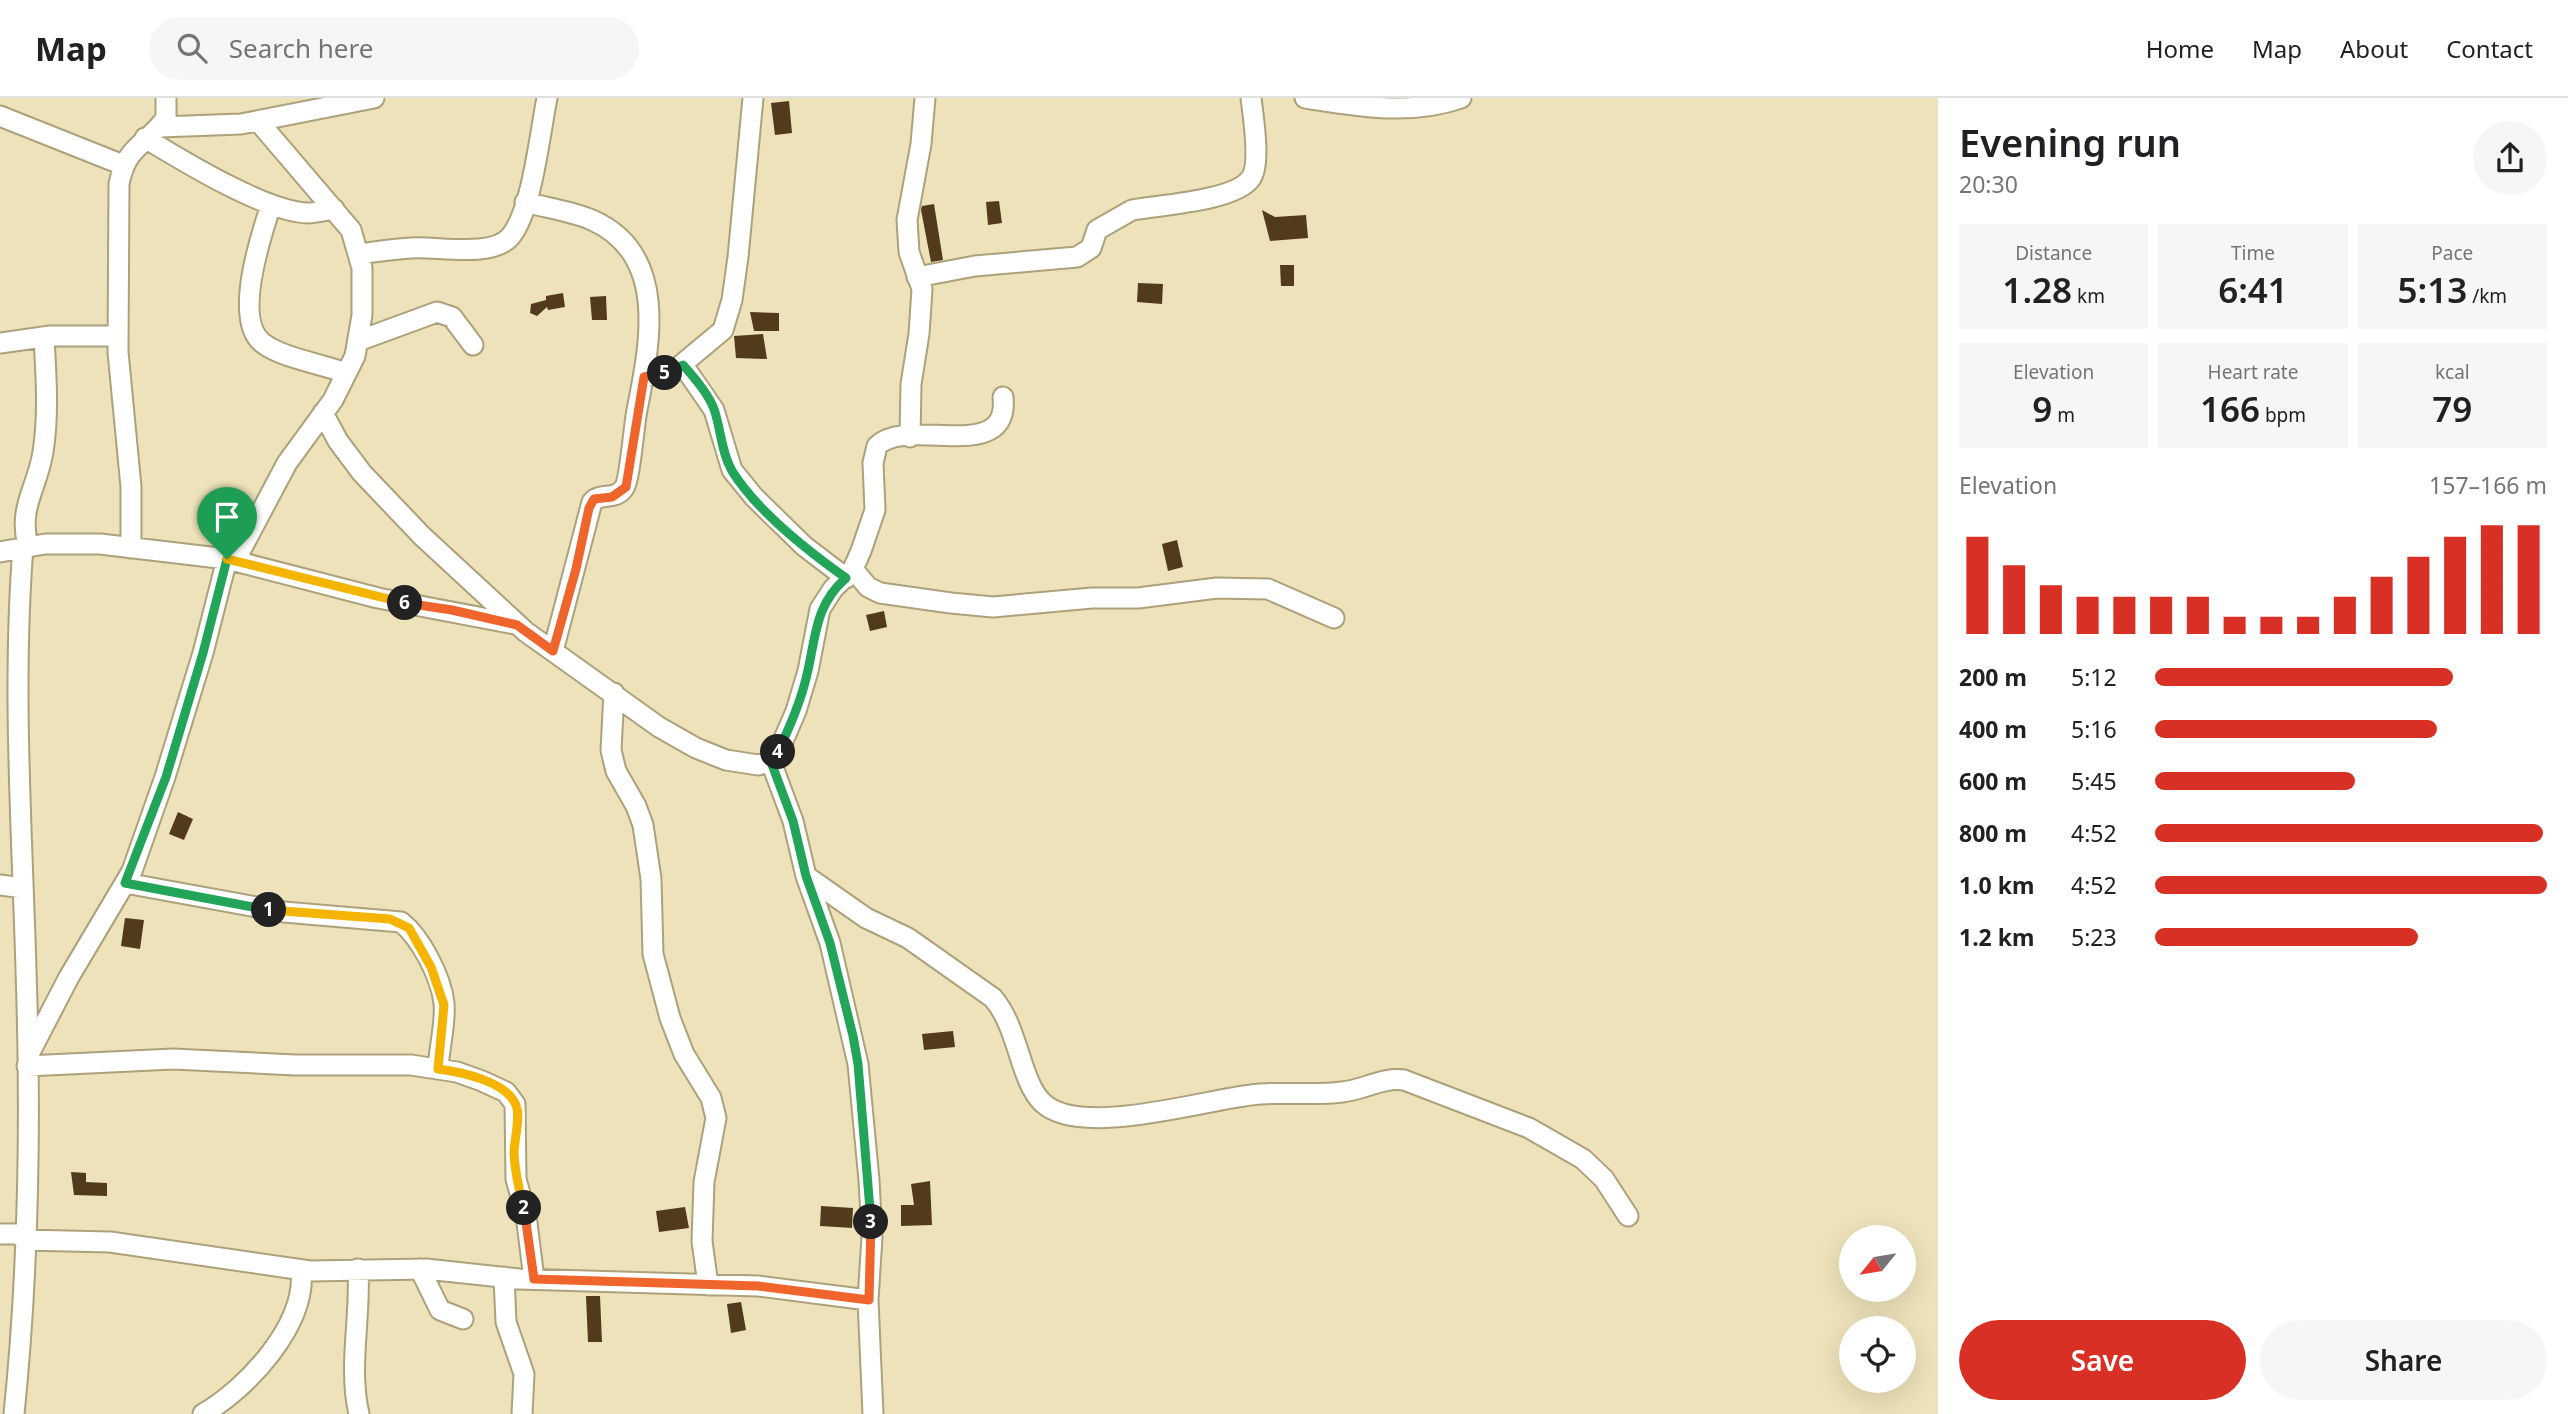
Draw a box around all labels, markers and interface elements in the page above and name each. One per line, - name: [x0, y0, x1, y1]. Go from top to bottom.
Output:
- search box: [149, 17, 639, 80]
- text: Map: [35, 26, 107, 71]
- icon: search: [173, 29, 211, 67]
- text: Search here: [229, 30, 373, 66]
- text: Home: [2146, 32, 2214, 65]
- text: Map: [2252, 32, 2302, 65]
- text: About: [2340, 32, 2408, 65]
- text: Contact: [2446, 32, 2533, 65]
- text: Evening run: [1959, 116, 2181, 168]
- button: share: [2473, 121, 2547, 195]
- text: 20:30: [1959, 168, 2018, 200]
- text: Distance: [2015, 240, 2092, 266]
- text: Time: [2231, 240, 2275, 266]
- text: Pace: [2431, 240, 2473, 266]
- text: 1.28: [2002, 266, 2072, 313]
- text: 6:41: [2218, 266, 2288, 313]
- text: 5:13: [2397, 266, 2467, 313]
- text: km: [2072, 283, 2105, 309]
- text: /km: [2467, 283, 2507, 309]
- pin: 5: [648, 356, 682, 390]
- text: 5: [659, 359, 670, 385]
- text: Elevation: [2013, 359, 2094, 385]
- text: Heart rate: [2208, 359, 2298, 385]
- text: kcal: [2435, 359, 2470, 385]
- text: 9: [2032, 385, 2052, 432]
- text: 166: [2200, 385, 2260, 432]
- text: 79: [2432, 385, 2472, 432]
- text: m: [2052, 402, 2075, 428]
- text: bpm: [2260, 402, 2306, 428]
- text: Elevation: [1959, 469, 2057, 501]
- text: 157–166 m: [2429, 469, 2547, 501]
- pin: [197, 487, 257, 559]
- icon: arrive: [208, 498, 246, 536]
- pin: 6: [388, 586, 422, 620]
- text: 6: [399, 589, 410, 615]
- text: 200 m: [1959, 661, 2027, 693]
- text: 5:12: [2071, 661, 2117, 693]
- text: 400 m: [1959, 713, 2027, 745]
- text: 5:16: [2071, 713, 2117, 745]
- pin: 4: [760, 734, 796, 770]
- text: 4: [772, 738, 783, 764]
- text: 600 m: [1959, 765, 2027, 797]
- text: 5:45: [2071, 765, 2117, 797]
- text: 800 m: [1959, 817, 2027, 849]
- text: 4:52: [2071, 817, 2117, 849]
- text: 1.0 km: [1959, 869, 2034, 901]
- text: 4:52: [2071, 869, 2117, 901]
- pin: 1: [252, 892, 286, 928]
- text: 1: [263, 896, 274, 922]
- text: 1.2 km: [1959, 921, 2034, 953]
- text: 5:23: [2071, 921, 2117, 953]
- pin: 2: [506, 1190, 542, 1226]
- text: 2: [518, 1194, 529, 1220]
- pin: 3: [854, 1204, 888, 1240]
- text: 3: [865, 1208, 876, 1234]
- north arrow: [1839, 1225, 1916, 1302]
- map controls: [1839, 1225, 1916, 1393]
- button: locate: [1839, 1316, 1916, 1393]
- button: Save: [1959, 1320, 2246, 1400]
- button: Share: [2260, 1320, 2547, 1400]

